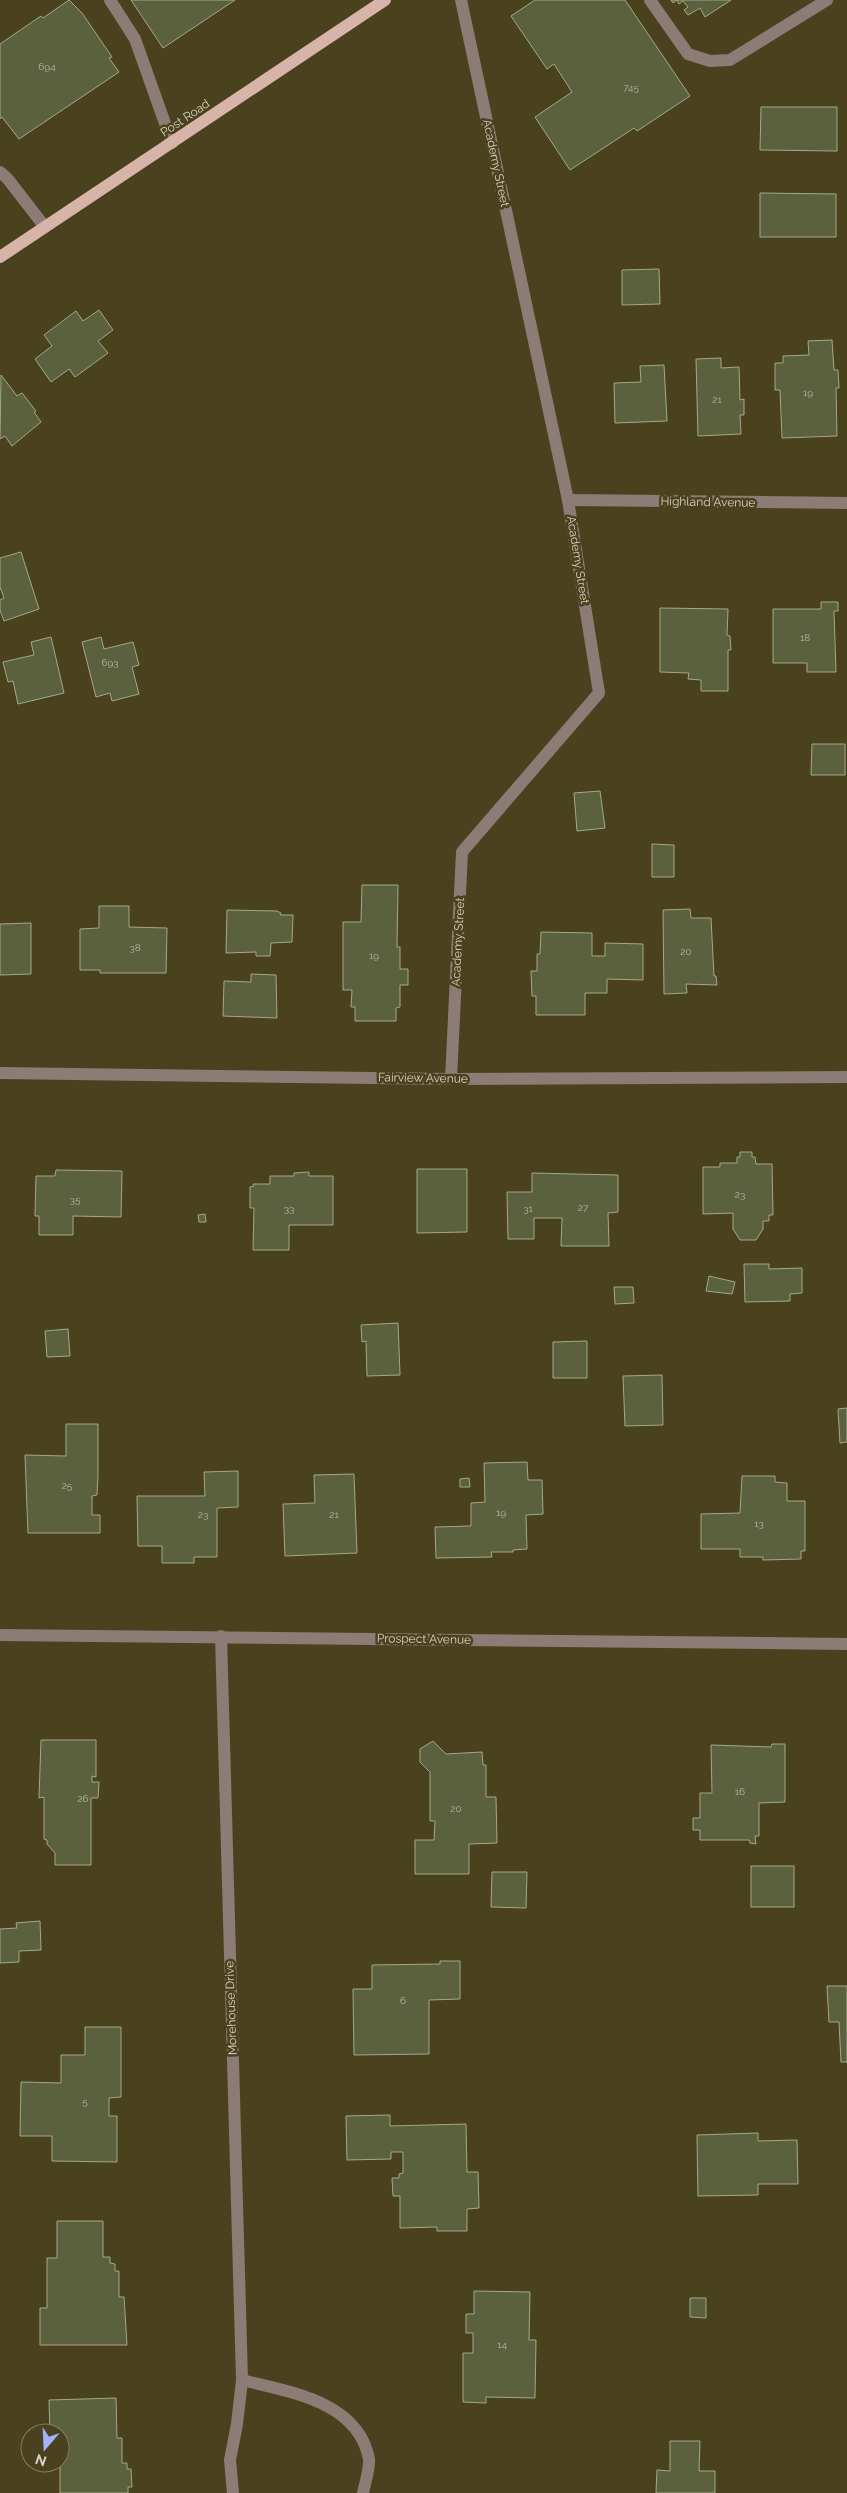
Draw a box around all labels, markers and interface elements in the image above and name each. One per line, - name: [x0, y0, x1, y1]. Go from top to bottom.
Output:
- house number: 694: [38, 61, 56, 72]
- house number: 745: [623, 82, 639, 93]
- street label: Post Road: [158, 96, 212, 140]
- street label: Academy Street: [480, 118, 512, 208]
- house number: 19: [803, 387, 813, 398]
- house number: 21: [712, 394, 722, 405]
- street label: Highland Avenue: [660, 494, 756, 510]
- street label: Academy Street: [564, 515, 592, 605]
- house number: 18: [800, 632, 810, 643]
- house number: 693: [101, 657, 119, 668]
- street label: Academy Street: [449, 897, 467, 987]
- house number: 38: [129, 942, 141, 953]
- house number: 20: [680, 946, 692, 957]
- house number: 19: [369, 950, 379, 961]
- street label: Fairview Avenue: [378, 1070, 468, 1086]
- house number: 23: [735, 1189, 745, 1200]
- house number: 35: [70, 1194, 81, 1205]
- house number: 27: [578, 1202, 589, 1213]
- house number: 33: [284, 1203, 294, 1214]
- house number: 31: [523, 1203, 534, 1214]
- house number: 25: [62, 1480, 73, 1491]
- house number: 19: [496, 1507, 506, 1518]
- house number: 23: [198, 1509, 208, 1520]
- house number: 21: [329, 1509, 339, 1520]
- house number: 13: [754, 1518, 764, 1529]
- street label: Prospect Avenue: [377, 1631, 471, 1647]
- house number: 16: [735, 1786, 745, 1797]
- house number: 26: [77, 1793, 89, 1804]
- house number: 20: [450, 1803, 462, 1814]
- street label: Morehouse Drive: [222, 1961, 240, 2055]
- house number: 6: [400, 1995, 406, 2006]
- house number: 5: [82, 2096, 88, 2107]
- house number: 14: [497, 2339, 507, 2350]
- north arrow: [20, 2423, 70, 2473]
- text: N: [33, 2451, 48, 2470]

